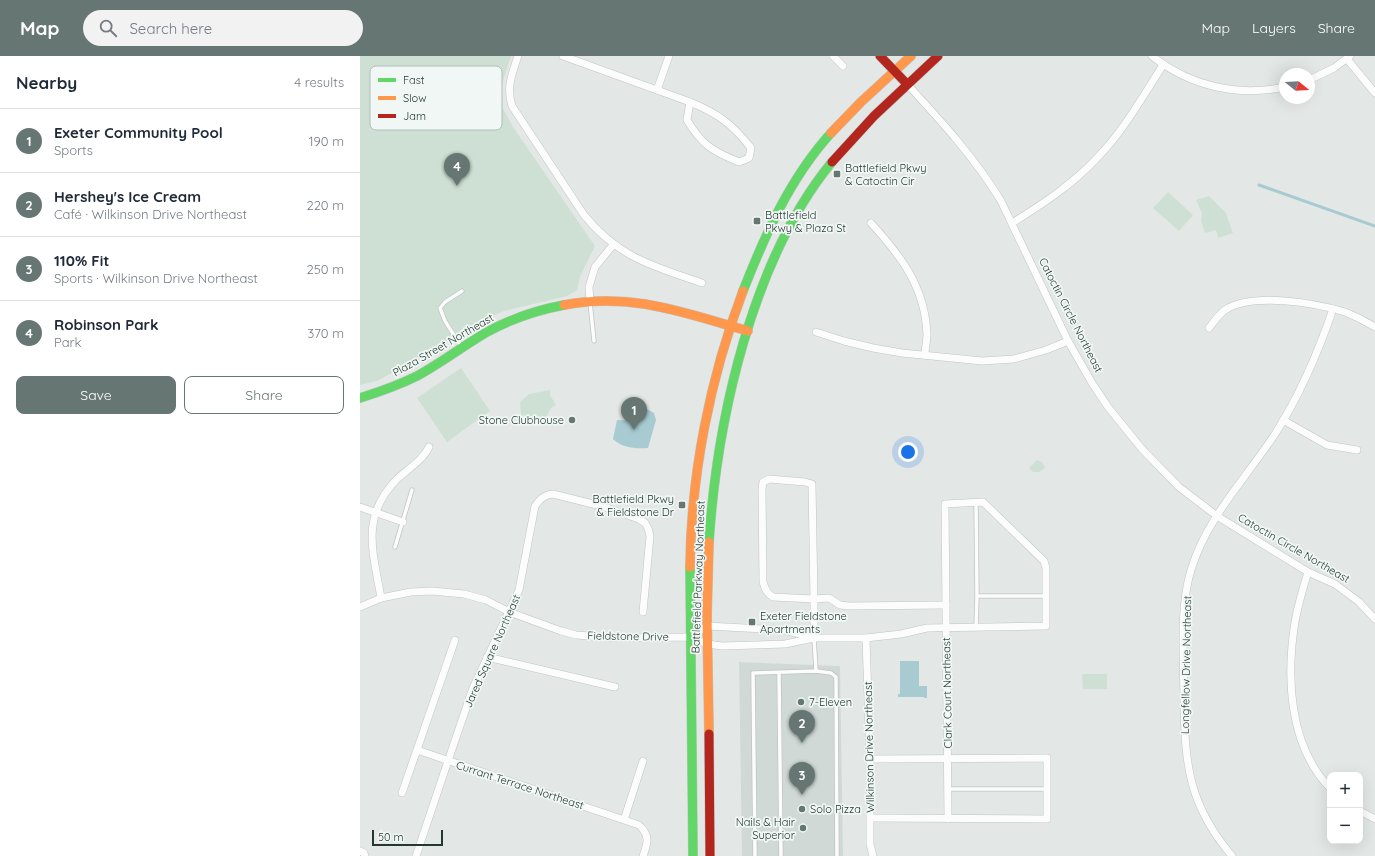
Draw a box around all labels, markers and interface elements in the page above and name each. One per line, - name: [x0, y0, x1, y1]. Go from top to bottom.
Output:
- search box: [83, 10, 363, 46]
- text: Map: [20, 16, 59, 40]
- icon: search: [97, 17, 119, 39]
- text: Search here: [129, 19, 212, 38]
- text: Map: [1201, 19, 1230, 37]
- text: Layers: [1252, 19, 1296, 37]
- text: Share: [1318, 19, 1355, 37]
- legend: [370, 66, 502, 130]
- north arrow: [1279, 68, 1315, 104]
- text: Nearby: [16, 72, 77, 93]
- text: Fast: [403, 73, 425, 87]
- text: 4 results: [294, 74, 344, 90]
- text: Slow: [403, 91, 427, 105]
- text: Jam: [403, 109, 426, 123]
- text: Exeter Community Pool: [54, 123, 223, 142]
- text: 1: [26, 133, 32, 149]
- text: 190 m: [309, 133, 344, 149]
- text: Sports: [54, 142, 93, 158]
- pin: 4: [444, 153, 470, 186]
- place label: Battlefield Pkwy & Catoctin Cir: [845, 161, 927, 188]
- marker: Battlefield Pkwy & Catoctin Cir: [832, 169, 842, 179]
- text: Hershey's Ice Cream: [54, 187, 201, 206]
- text: 2: [25, 197, 33, 213]
- text: 220 m: [306, 197, 344, 213]
- text: Café · Wilkinson Drive Northeast: [54, 206, 247, 222]
- place label: Battlefield Pkwy & Plaza St: [765, 208, 846, 235]
- marker: Battlefield Pkwy & Plaza St: [752, 216, 762, 226]
- text: 110% Fit: [54, 251, 109, 270]
- street label: Catoctin Circle Northeast: [1036, 255, 1106, 375]
- text: 3: [26, 261, 32, 277]
- text: 250 m: [307, 261, 344, 277]
- text: Sports · Wilkinson Drive Northeast: [54, 270, 258, 286]
- street label: Plaza Street Northeast: [390, 310, 496, 380]
- text: Robinson Park: [54, 315, 159, 334]
- text: 4: [25, 325, 33, 341]
- text: 370 m: [307, 325, 344, 341]
- text: Park: [54, 334, 82, 350]
- button: Save: [16, 376, 176, 414]
- button: Share: [184, 376, 344, 414]
- pin: 1: [621, 397, 647, 430]
- place label: Stone Clubhouse: [479, 413, 564, 427]
- marker: Stone Clubhouse: [567, 415, 577, 425]
- your location: [898, 442, 918, 462]
- place label: Battlefield Pkwy & Fieldstone Dr: [593, 492, 675, 519]
- marker: Battlefield Pkwy & Fieldstone Dr: [677, 500, 687, 510]
- street label: Battlefield Parkway Northeast: [688, 500, 708, 654]
- street label: Catoctin Circle Northeast: [1236, 510, 1353, 586]
- street label: Jared Square Northeast: [461, 592, 523, 710]
- street label: Longfellow Drive Northeast: [1178, 595, 1194, 734]
- place label: Exeter Fieldstone Apartments: [760, 609, 847, 636]
- marker: Exeter Fieldstone Apartments: [747, 617, 757, 627]
- street label: Fieldstone Drive: [587, 628, 669, 644]
- street label: Clark Court Northeast: [939, 637, 955, 749]
- street label: Wilkinson Drive Northeast: [861, 681, 877, 813]
- place label: 7-Eleven: [809, 695, 852, 709]
- marker: 7-Eleven: [796, 697, 806, 707]
- pin: 2: [789, 710, 815, 743]
- street label: Currant Terrace Northeast: [454, 758, 586, 812]
- pin: 3: [789, 762, 815, 795]
- map controls: [1327, 772, 1363, 844]
- button: +: [1327, 772, 1363, 808]
- place label: Solo Pizza: [810, 802, 861, 816]
- marker: Solo Pizza: [797, 804, 807, 814]
- button: −: [1327, 808, 1363, 844]
- place label: Nails & Hair Superior: [736, 815, 796, 842]
- marker: Nails & Hair Superior: [798, 823, 808, 833]
- scale bar: [372, 828, 443, 847]
- text: 50 m: [378, 830, 404, 844]

